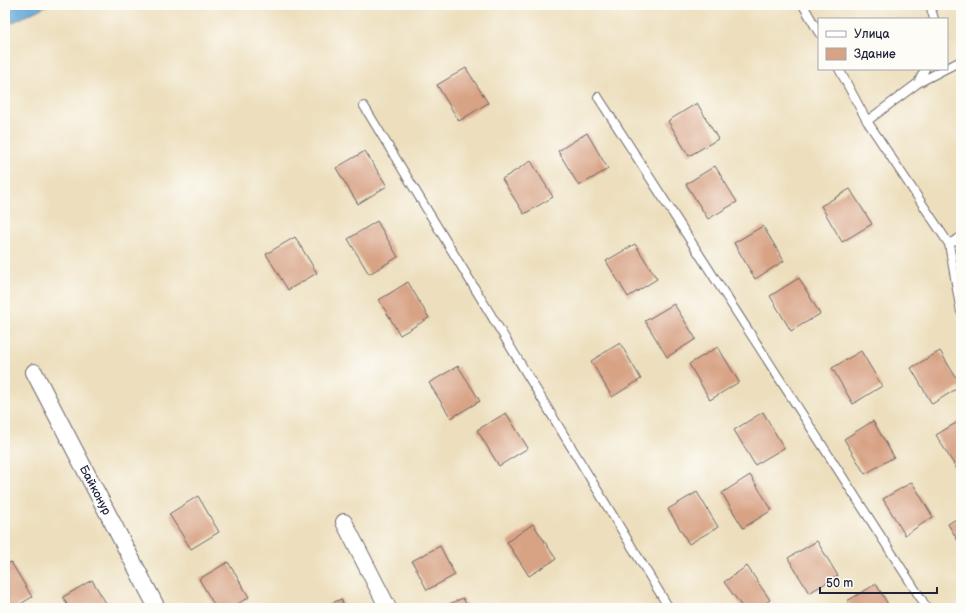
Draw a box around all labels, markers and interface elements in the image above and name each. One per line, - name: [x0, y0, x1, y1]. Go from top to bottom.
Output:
- legend: [818, 18, 948, 70]
- text: Улица: [854, 27, 890, 42]
- text: Здание: [854, 47, 896, 62]
- street label: Байконур: [76, 463, 115, 517]
- scale bar: [820, 569, 937, 595]
- text: 50 m: [826, 576, 853, 591]

